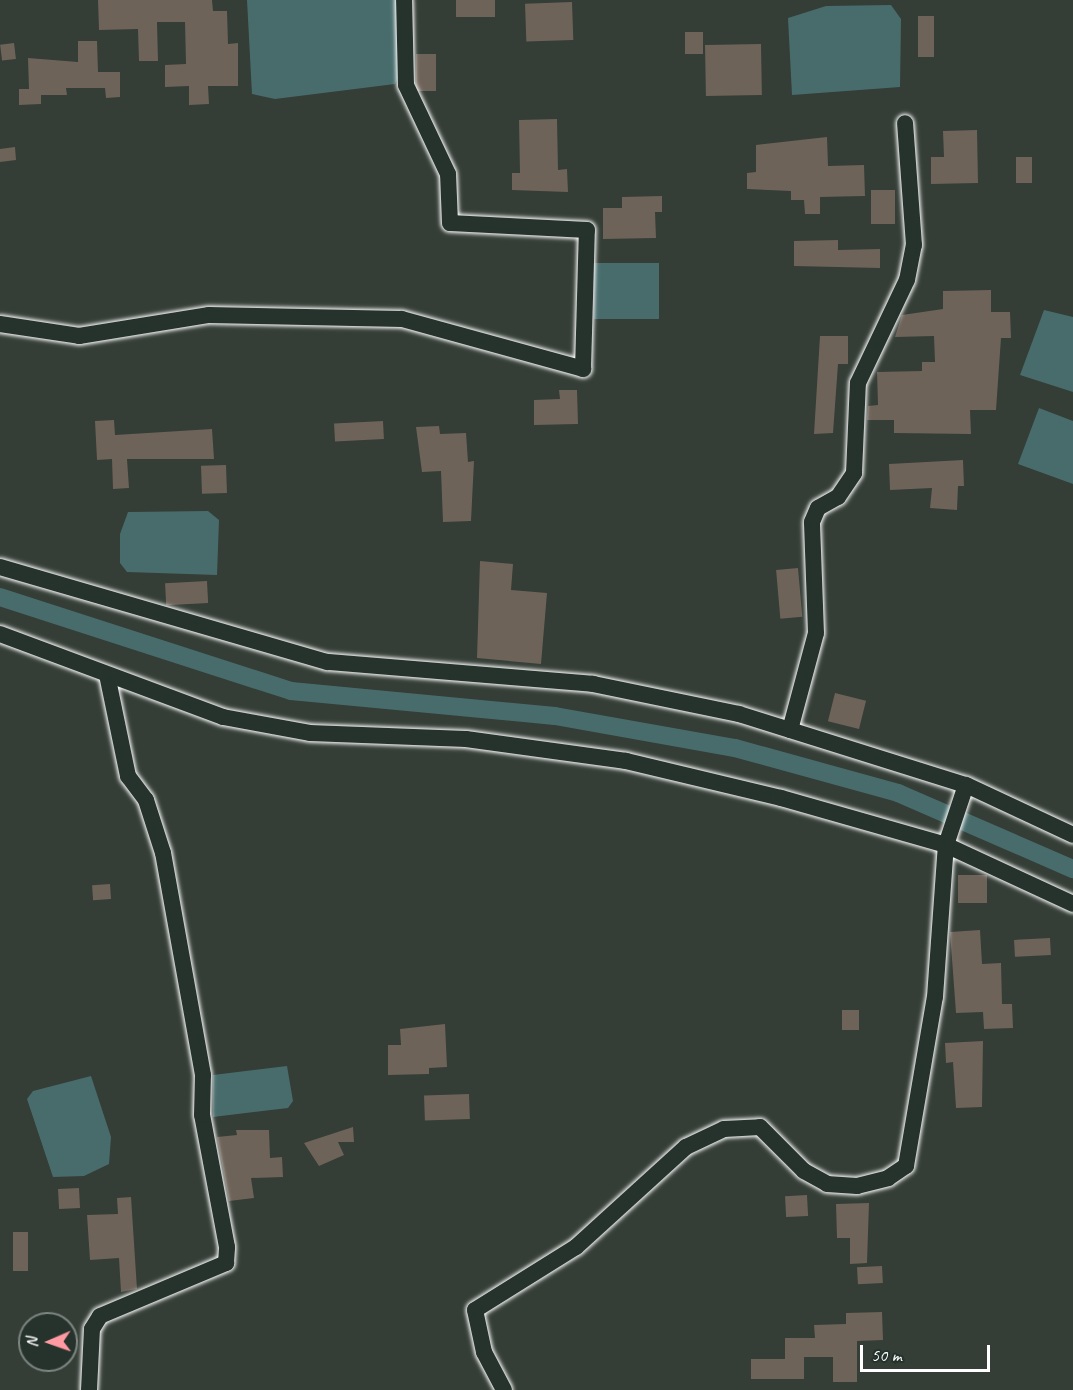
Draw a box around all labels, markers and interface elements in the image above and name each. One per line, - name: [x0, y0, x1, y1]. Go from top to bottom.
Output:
- north arrow: [18, 1312, 78, 1372]
- scale bar: [863, 1333, 994, 1371]
- text: N: [22, 1337, 42, 1348]
- text: 50 m: [871, 1344, 902, 1366]

